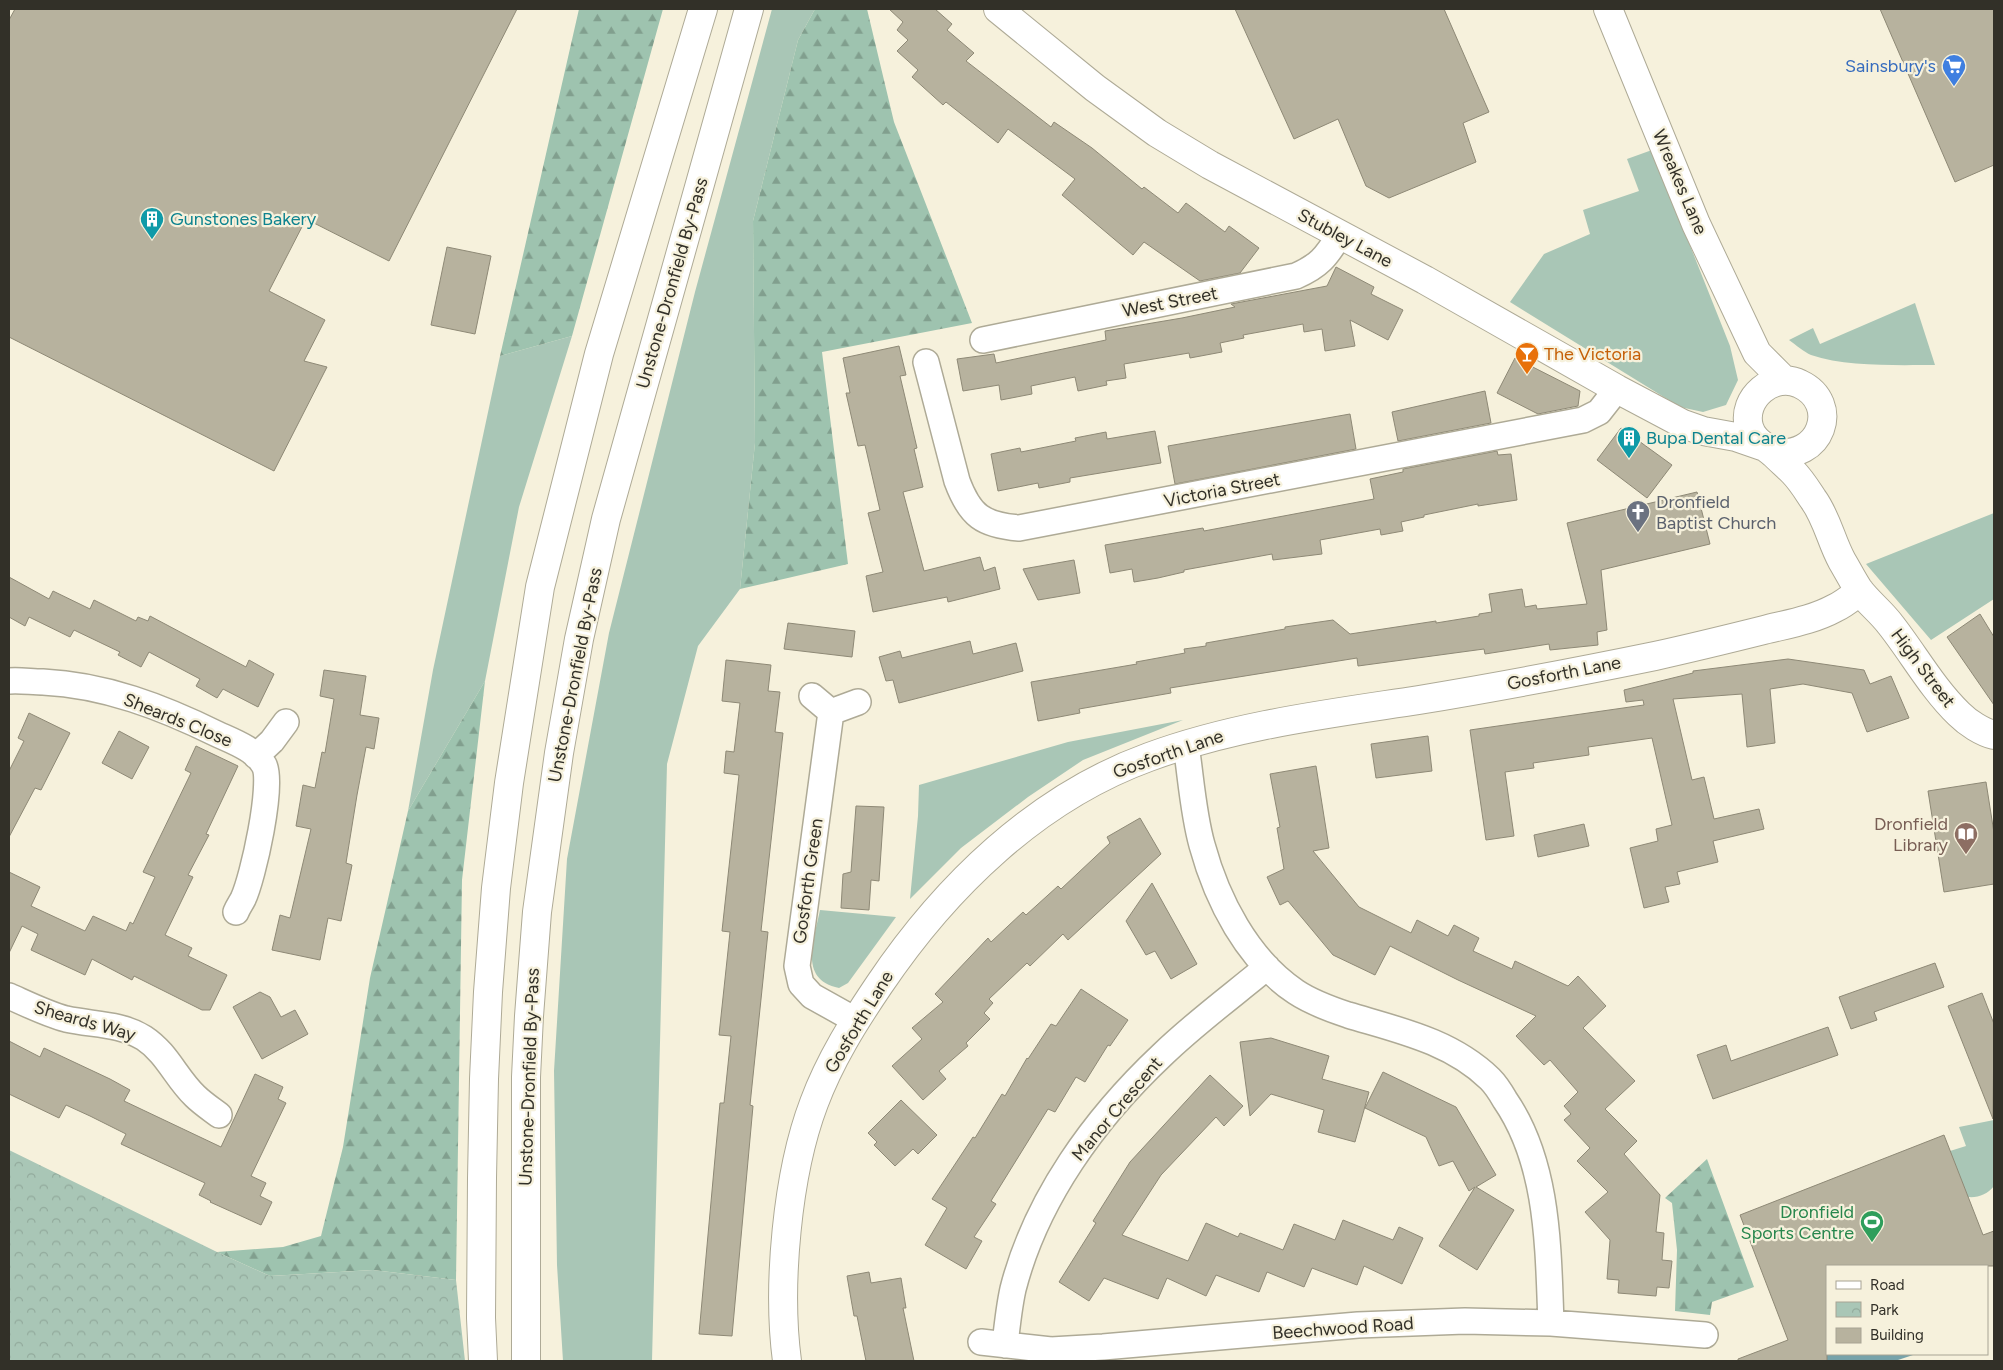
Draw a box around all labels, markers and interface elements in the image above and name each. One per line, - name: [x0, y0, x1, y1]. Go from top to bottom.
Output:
- supermarket icon: Sainsbury's: [1941, 53, 1967, 87]
- place label: Sainsbury's: [1845, 55, 1936, 77]
- street label: Wreakes Lane: [1648, 126, 1712, 238]
- street label: Unstone-Dronfield By-Pass: [631, 175, 713, 391]
- street label: Stubley Lane: [1294, 204, 1396, 272]
- building icon: Gunstones Bakery: [139, 206, 165, 240]
- place label: Gunstones Bakery: [170, 208, 317, 230]
- street label: West Street: [1121, 282, 1220, 322]
- bar icon: The Victoria: [1514, 341, 1540, 375]
- place label: The Victoria: [1544, 343, 1641, 365]
- building icon: Bupa Dental Care: [1616, 425, 1642, 459]
- place label: Bupa Dental Care: [1646, 427, 1786, 449]
- street label: Victoria Street: [1162, 468, 1282, 512]
- place label: Dronfield Baptist Church: [1656, 491, 1776, 534]
- church icon: Dronfield Baptist Church: [1625, 499, 1651, 533]
- street label: Unstone-Dronfield By-Pass: [543, 566, 607, 784]
- street label: High Street: [1886, 624, 1960, 712]
- street label: Gosforth Lane: [1505, 651, 1623, 695]
- street label: Sheards Close: [120, 688, 236, 752]
- street label: Gosforth Lane: [1110, 725, 1226, 783]
- place label: Dronfield Library: [1874, 813, 1949, 856]
- street label: Gosforth Green: [788, 817, 828, 945]
- library icon: Dronfield Library: [1953, 821, 1979, 855]
- street label: Unstone-Dronfield By-Pass: [514, 967, 544, 1187]
- street label: Gosforth Lane: [820, 967, 898, 1077]
- street label: Sheards Way: [32, 996, 139, 1046]
- street label: Manor Crescent: [1067, 1052, 1167, 1166]
- place label: Dronfield Sports Centre: [1741, 1201, 1854, 1244]
- sports icon: Dronfield Sports Centre: [1859, 1209, 1885, 1243]
- legend: [1826, 1265, 1988, 1355]
- text: Road: [1870, 1276, 1905, 1294]
- text: Park: [1870, 1301, 1899, 1319]
- street label: Beechwood Road: [1272, 1312, 1414, 1344]
- text: Building: [1870, 1326, 1924, 1344]

